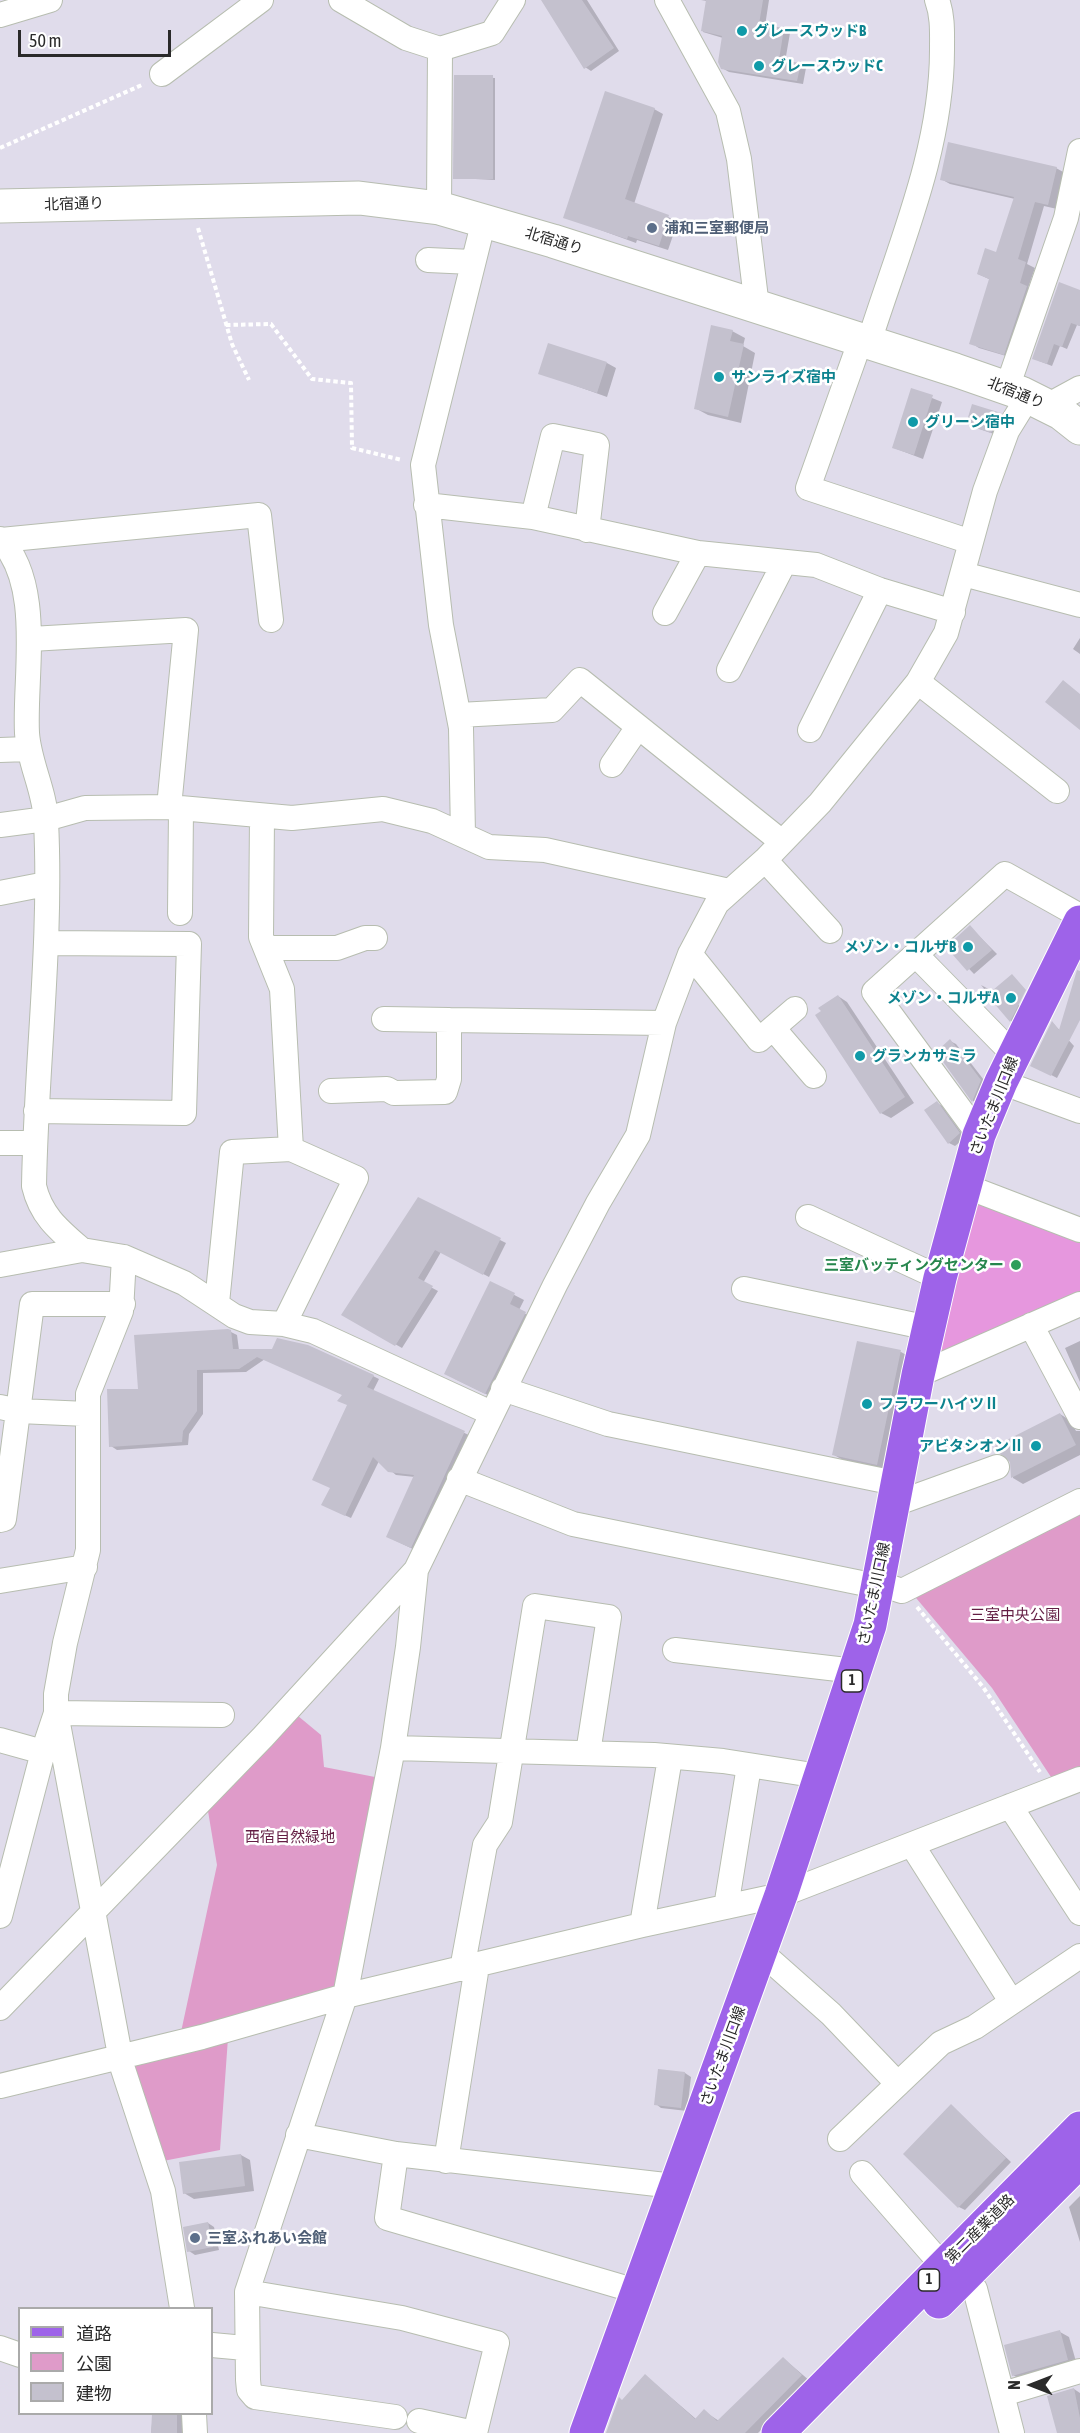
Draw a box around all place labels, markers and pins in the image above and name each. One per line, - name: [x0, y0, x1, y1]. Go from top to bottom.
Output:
- place label: グレースウッドB: [754, 22, 866, 40]
- marker: グレースウッドB: [735, 24, 749, 38]
- place label: グレースウッドC: [771, 57, 883, 75]
- marker: グレースウッドC: [752, 59, 766, 73]
- place label: 浦和三室郵便局: [664, 219, 769, 237]
- marker: 浦和三室郵便局: [645, 221, 659, 235]
- place label: サンライズ宿中: [731, 368, 836, 386]
- marker: サンライズ宿中: [712, 370, 726, 384]
- place label: グリーン宿中: [925, 413, 1015, 431]
- marker: グリーン宿中: [906, 415, 920, 429]
- place label: メゾン・コルザB: [844, 938, 956, 956]
- marker: メゾン・コルザB: [961, 940, 975, 954]
- place label: メゾン・コルザA: [887, 989, 999, 1007]
- marker: メゾン・コルザA: [1004, 991, 1018, 1005]
- place label: グランカサミラ: [872, 1047, 977, 1065]
- marker: グランカサミラ: [853, 1049, 867, 1063]
- place label: 三室バッティングセンター: [824, 1256, 1004, 1274]
- marker: 三室バッティングセンター: [1009, 1258, 1023, 1272]
- place label: フラワーハイツⅡ: [879, 1395, 999, 1413]
- marker: フラワーハイツⅡ: [860, 1397, 874, 1411]
- place label: アビタシオンⅡ: [919, 1437, 1024, 1455]
- marker: アビタシオンⅡ: [1029, 1439, 1043, 1453]
- place label: 三室ふれあい会館: [207, 2229, 327, 2247]
- marker: 三室ふれあい会館: [188, 2231, 202, 2245]

